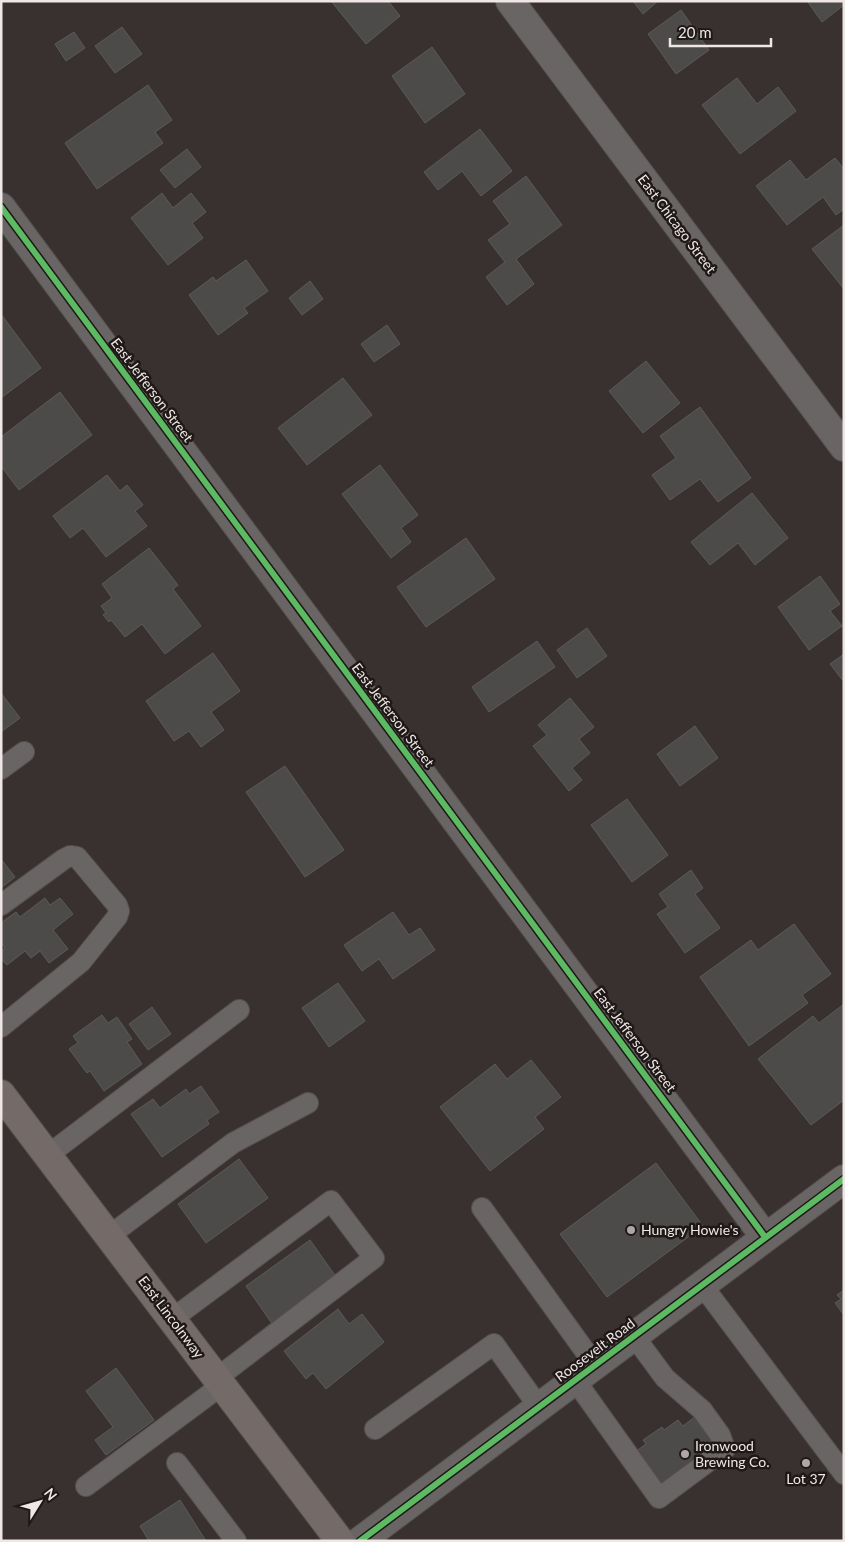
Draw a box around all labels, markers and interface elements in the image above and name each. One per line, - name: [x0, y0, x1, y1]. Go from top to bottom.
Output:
- scale bar: [670, 15, 771, 47]
- text: 20 m: [678, 23, 712, 41]
- street label: East Chicago Street: [635, 171, 720, 276]
- street label: East Jefferson Street: [108, 334, 197, 445]
- street label: East Jefferson Street: [349, 659, 438, 770]
- street label: East Jefferson Street: [591, 984, 680, 1095]
- place label: Hungry Howie's: [641, 1221, 739, 1238]
- marker: Hungry Howie's: [625, 1224, 637, 1236]
- street label: East Lincolnway: [135, 1272, 208, 1362]
- street label: Roosevelt Road: [552, 1314, 638, 1385]
- place label: Ironwood Brewing Co.: [695, 1437, 770, 1470]
- marker: Ironwood Brewing Co.: [679, 1448, 691, 1460]
- marker: Lot 37: [800, 1457, 812, 1469]
- place label: Lot 37: [786, 1470, 826, 1487]
- north arrow: [15, 1477, 65, 1527]
- text: N: [41, 1484, 61, 1503]

